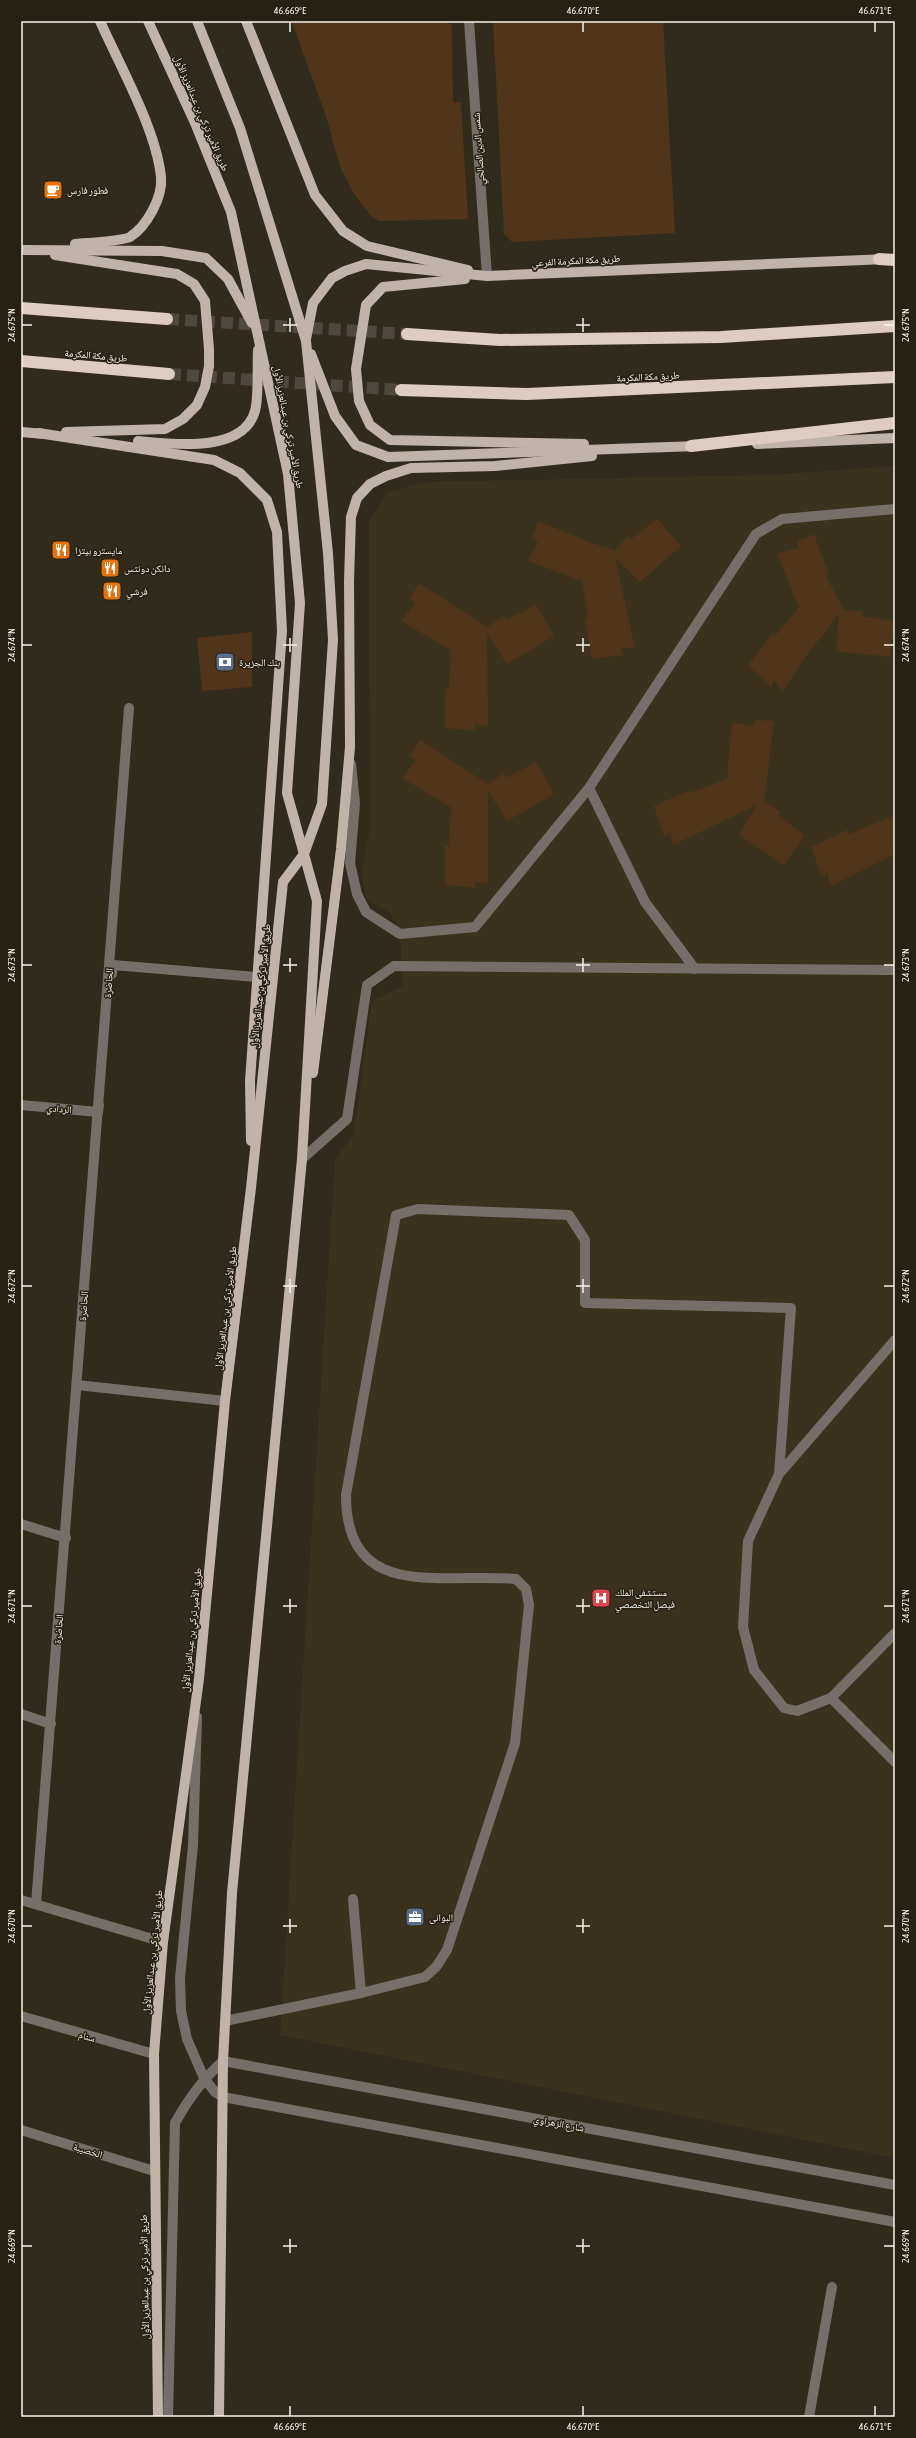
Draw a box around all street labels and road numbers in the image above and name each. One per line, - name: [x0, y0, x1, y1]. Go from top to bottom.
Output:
- street label: طريق الأمير تركي بن عبدالعزيز الأول: [170, 53, 231, 174]
- street label: شمس الدين الصالحي: [470, 112, 489, 186]
- street label: طريق مكة المكرمة الفرعي: [531, 253, 621, 271]
- street label: طريق مكة المكرمة: [64, 347, 128, 365]
- street label: طريق الأمير تركي بن عبدالعزيز الأول: [269, 365, 306, 490]
- street label: طريق مكة المكرمة: [616, 369, 680, 385]
- street label: طريق الأمير تركي بن عبدالعزيز الأول: [248, 923, 275, 1049]
- street label: الحاضرة: [102, 968, 115, 998]
- street label: الردادي: [46, 1102, 72, 1118]
- street label: طريق الأمير تركي بن عبدالعزيز الأول: [212, 1245, 241, 1371]
- street label: الحاضرة: [77, 1291, 90, 1321]
- street label: طريق الأمير تركي بن عبدالعزيز الأول: [179, 1567, 206, 1693]
- street label: الحاضرة: [52, 1614, 65, 1644]
- street label: طريق الأمير تركي بن عبدالعزيز الأول: [140, 1889, 167, 2015]
- street label: سنام: [77, 2029, 97, 2046]
- street label: شارع الزهراوي: [532, 2113, 586, 2136]
- street label: الخصيبة: [72, 2141, 104, 2160]
- street label: طريق الأمير تركي بن عبدالعزيز الأول: [138, 2214, 154, 2340]

